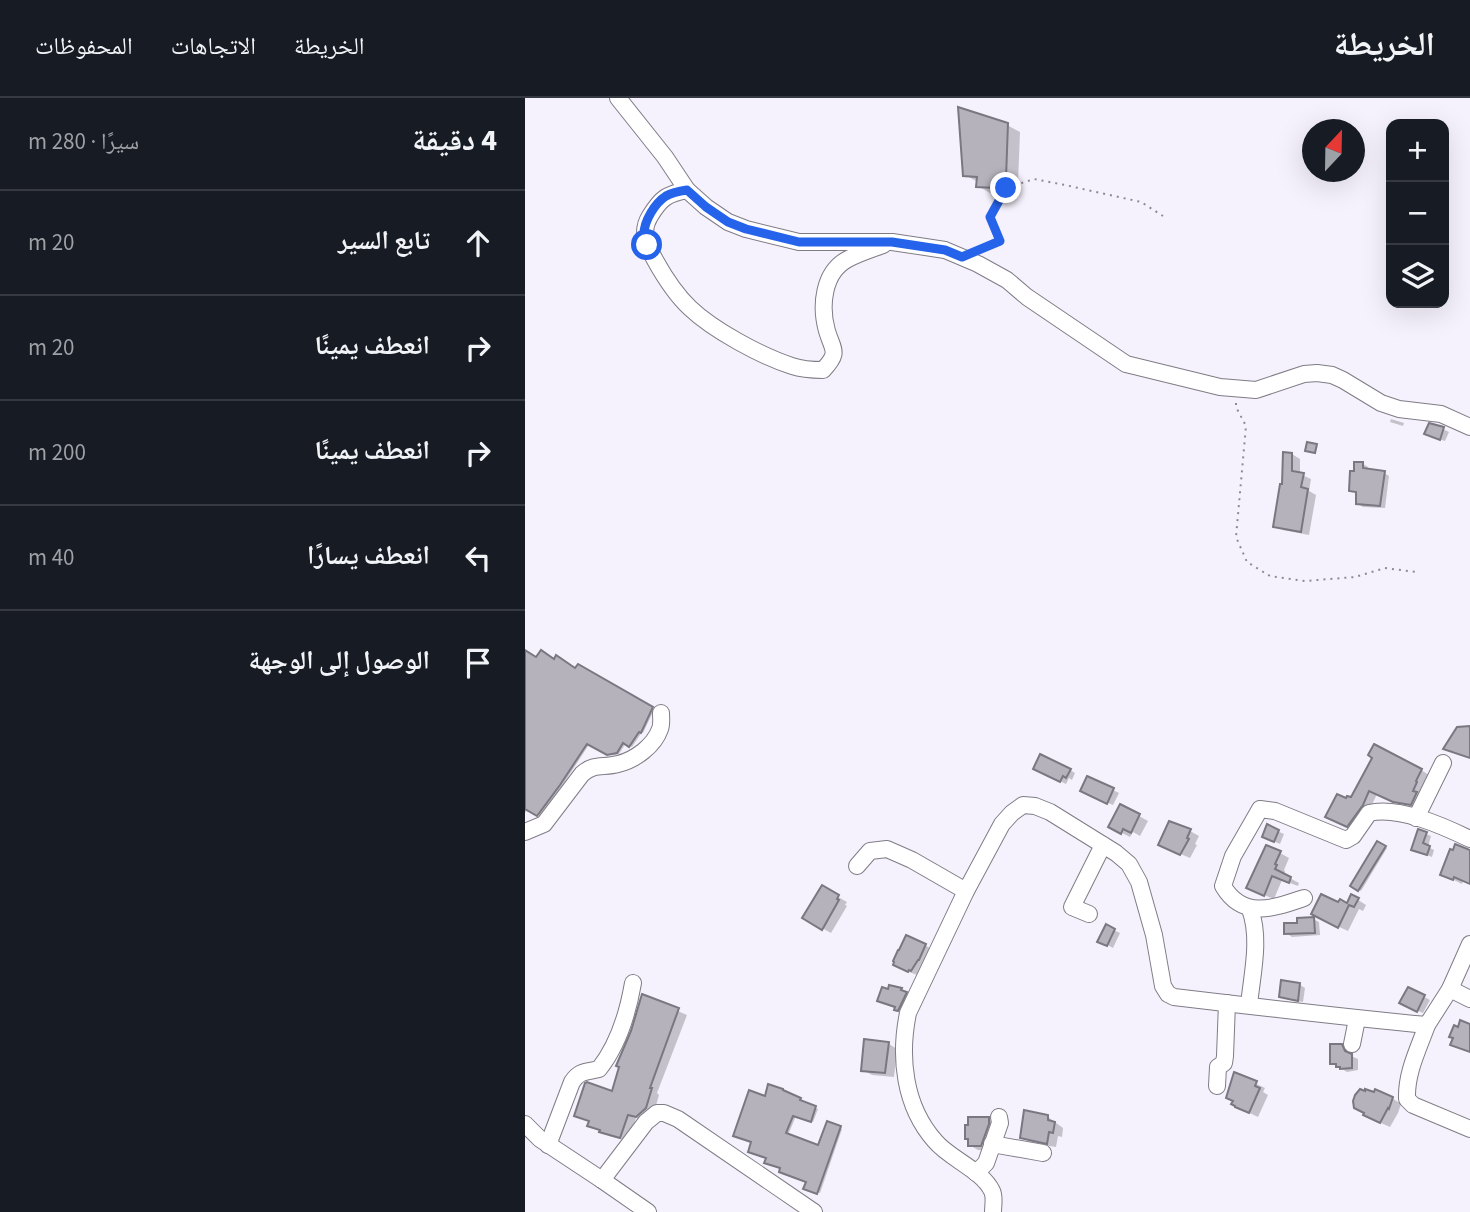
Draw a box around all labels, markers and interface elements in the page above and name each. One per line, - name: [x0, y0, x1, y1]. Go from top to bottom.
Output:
- text: الخريطة: [1334, 21, 1435, 68]
- text: المحفوظات: [35, 29, 133, 64]
- text: الاتجاهات: [171, 29, 256, 64]
- text: الخريطة: [294, 29, 365, 64]
- text: 4 دقيقة: [412, 119, 497, 162]
- north arrow: [1302, 119, 1365, 182]
- map controls: [1386, 119, 1449, 308]
- button: +: [1386, 119, 1449, 182]
- text: سيرًا · 280 m: [28, 125, 139, 158]
- route end: [990, 172, 1021, 203]
- button: −: [1386, 182, 1449, 245]
- text: تابع السير: [338, 222, 430, 259]
- icon: ahead: [459, 224, 497, 262]
- text: 20 m: [28, 226, 75, 259]
- route start: [631, 229, 662, 260]
- button: layers: [1386, 245, 1449, 308]
- text: انعطف يمينًا: [315, 327, 430, 364]
- icon: right: [459, 329, 497, 367]
- text: 20 m: [28, 331, 75, 364]
- text: انعطف يمينًا: [315, 432, 430, 469]
- icon: right: [459, 434, 497, 472]
- text: 200 m: [28, 436, 86, 469]
- text: انعطف يسارًا: [307, 537, 430, 574]
- icon: left: [459, 539, 497, 577]
- text: 40 m: [28, 541, 75, 574]
- text: الوصول إلى الوجهة: [249, 642, 430, 679]
- icon: arrive: [459, 644, 497, 682]

